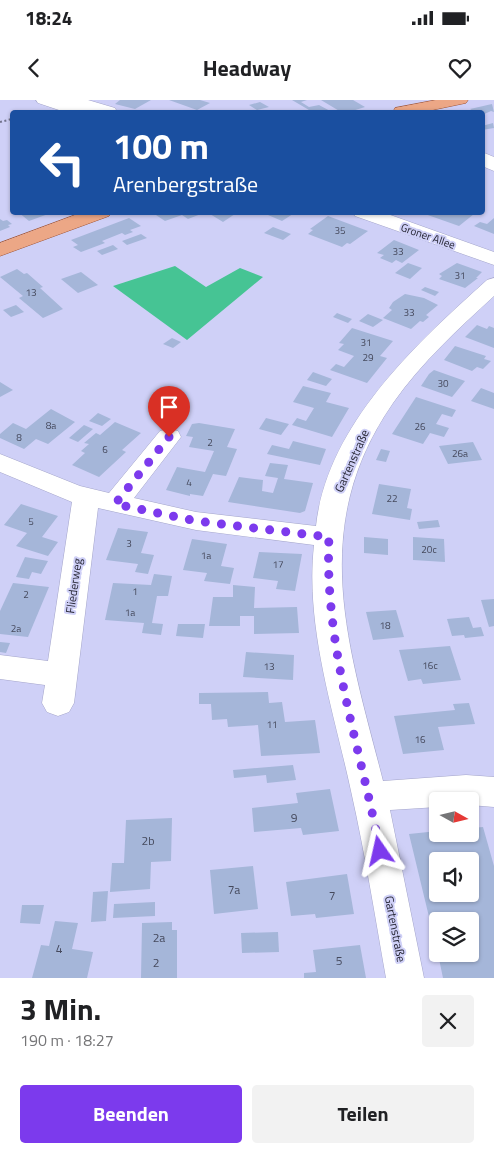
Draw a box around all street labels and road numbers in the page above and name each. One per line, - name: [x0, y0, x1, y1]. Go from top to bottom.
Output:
- street label: Groner Allee: [399, 219, 458, 253]
- street label: Gartenstraße: [329, 426, 374, 495]
- street label: Fliederweg: [60, 557, 87, 615]
- street label: Gartenstraße: [380, 894, 411, 964]

